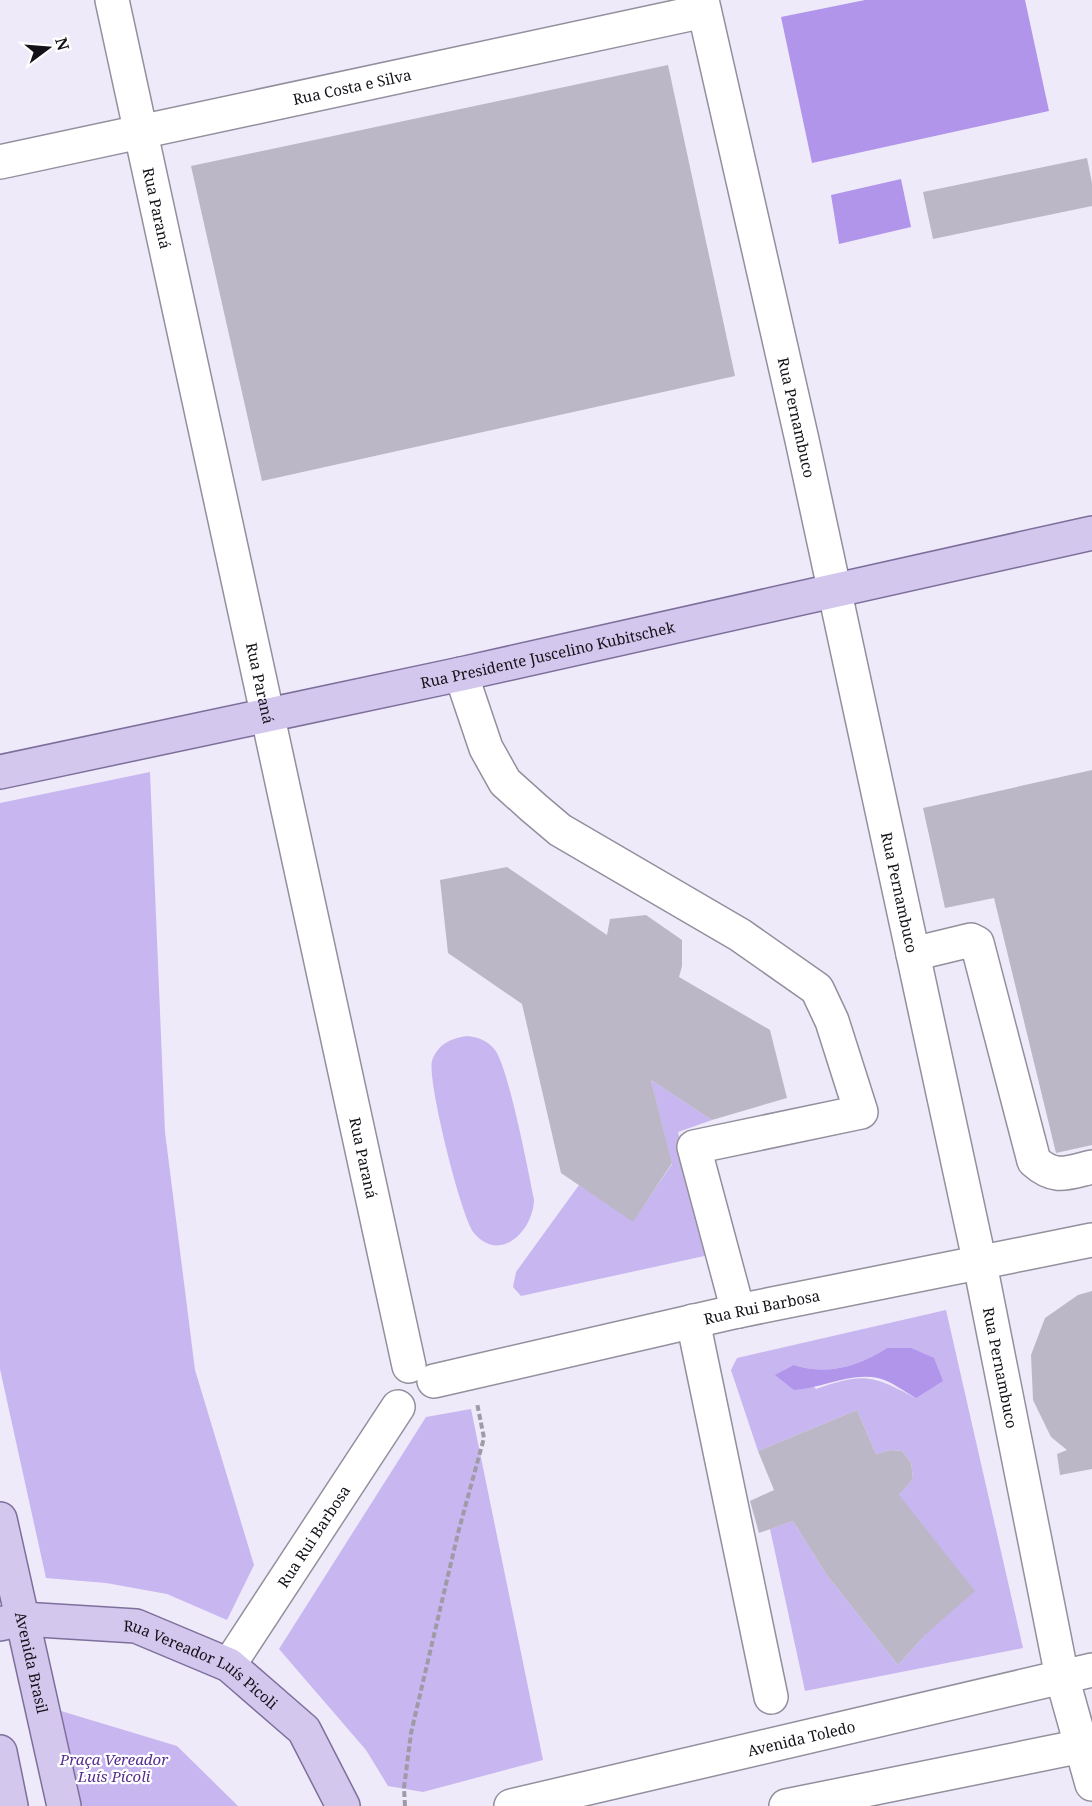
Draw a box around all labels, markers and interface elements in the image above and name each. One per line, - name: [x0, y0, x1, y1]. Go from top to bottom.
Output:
- north arrow: [18, 18, 78, 78]
- text: N: [50, 35, 75, 53]
- street label: Rua Costa e Silva: [291, 64, 413, 109]
- street label: Rua Paraná: [139, 166, 176, 251]
- street label: Rua Pernambuco: [773, 355, 820, 480]
- street label: Rua Presidente Juscelino Kubitschek: [419, 617, 677, 692]
- street label: Rua Paraná: [242, 641, 279, 726]
- street label: Rua Pernambuco: [877, 830, 922, 955]
- street label: Rua Paraná: [345, 1115, 382, 1200]
- street label: Rua Rui Barbosa: [702, 1285, 822, 1329]
- street label: Rua Pernambuco: [979, 1305, 1022, 1430]
- street label: Rua Rui Barbosa: [273, 1481, 354, 1591]
- street label: Avenida Brasil: [11, 1610, 53, 1716]
- street label: Rua Vereador Luís Picoli: [123, 1615, 283, 1713]
- street label: Avenida Toledo: [745, 1716, 857, 1760]
- park label: Praça Vereador Luís Pícoli: [59, 1749, 169, 1786]

